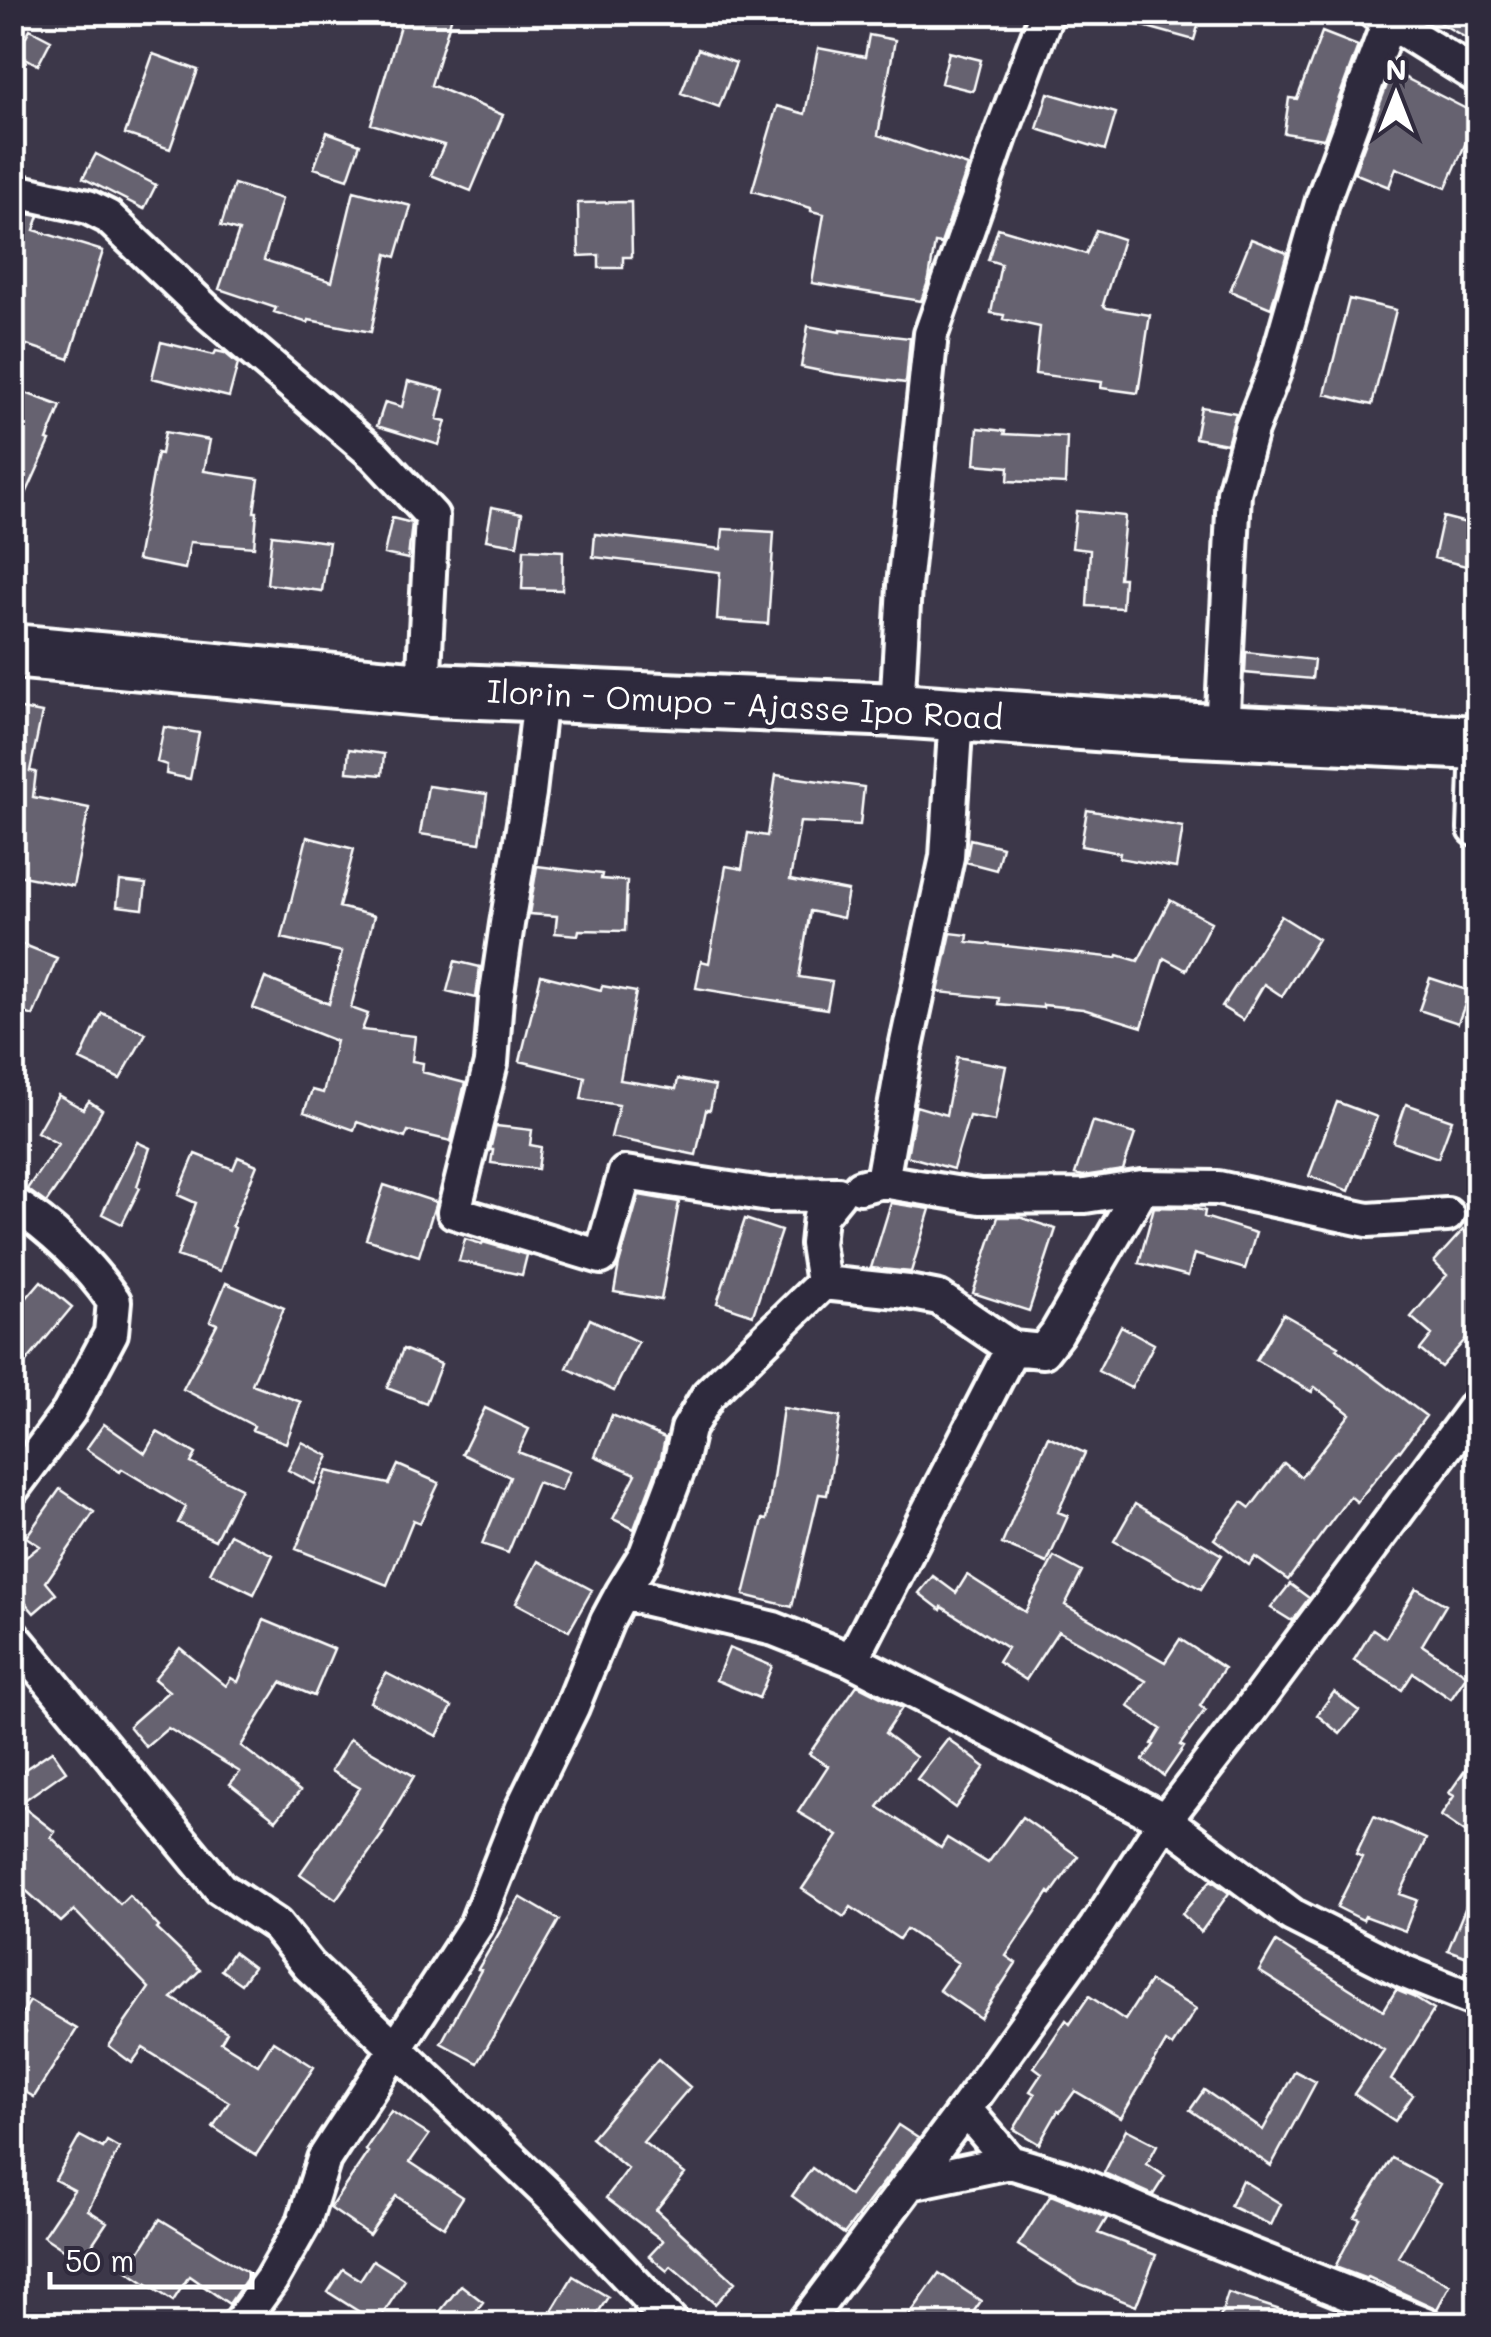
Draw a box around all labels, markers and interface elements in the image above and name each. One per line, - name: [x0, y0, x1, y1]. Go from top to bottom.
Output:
- north arrow: [1346, 45, 1446, 145]
- text: N: [1385, 51, 1407, 87]
- street label: Ilorin - Omupo - Ajasse Ipo Road: [486, 669, 1004, 737]
- scale bar: [50, 2227, 252, 2289]
- text: 50 m: [65, 2240, 135, 2280]

